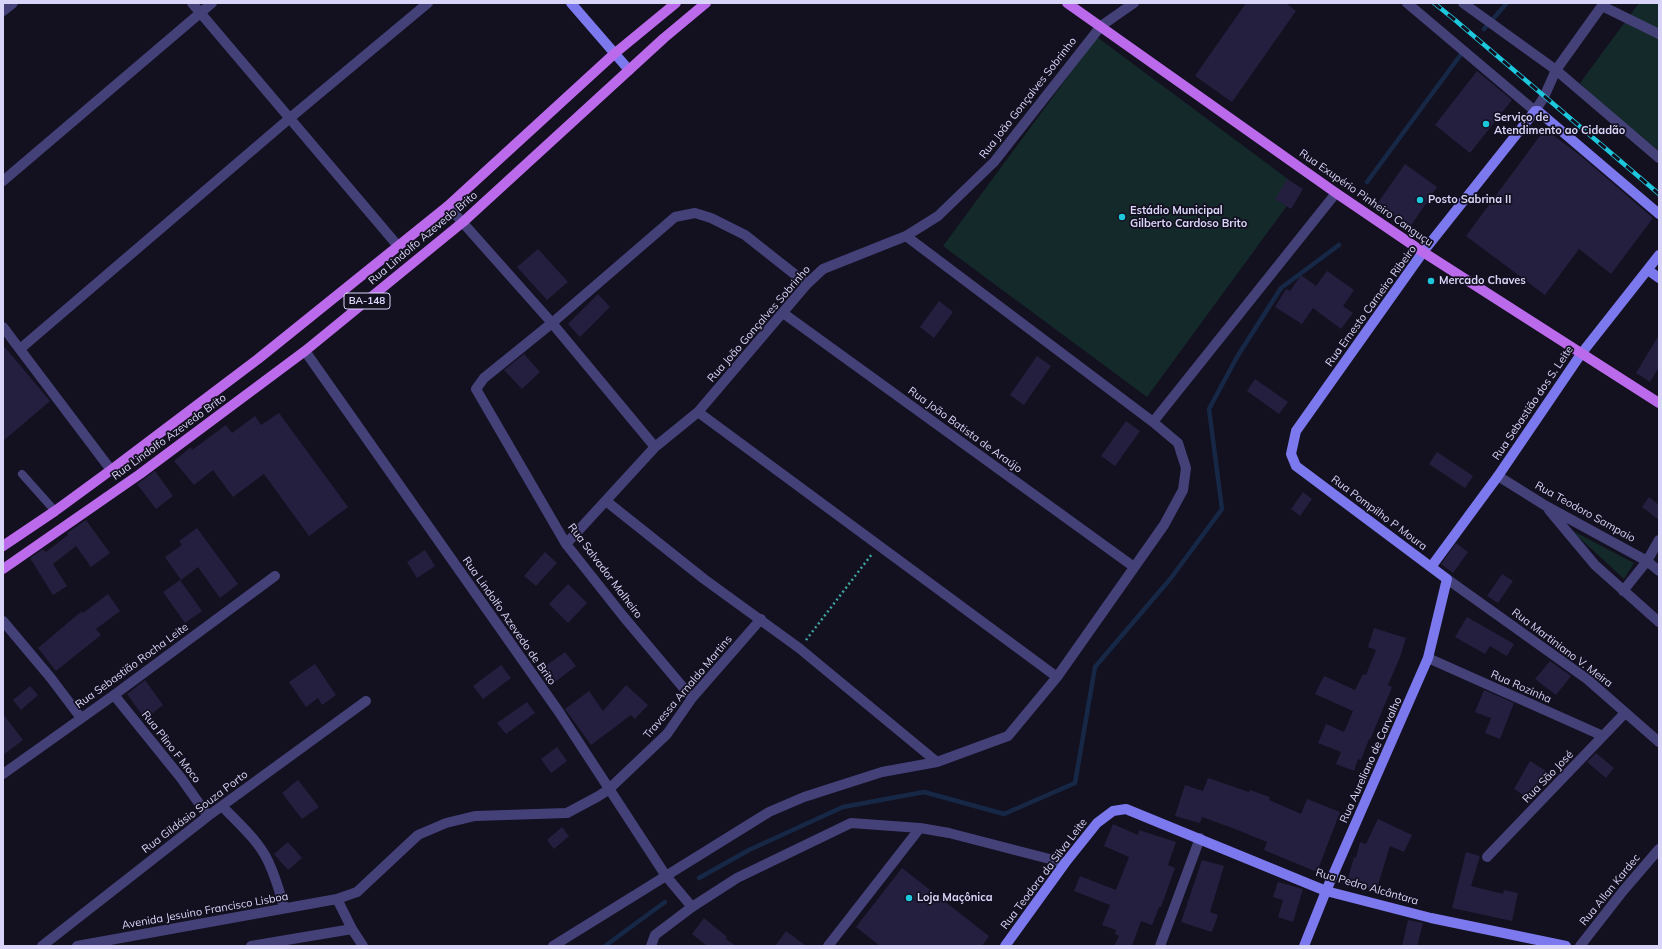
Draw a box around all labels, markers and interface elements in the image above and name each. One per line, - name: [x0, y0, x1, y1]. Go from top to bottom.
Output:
- street label: Rua João Gonçalves Sobrinho: [977, 35, 1079, 161]
- place label: Serviço de Atendimento ao Cidadão: [1494, 111, 1625, 137]
- marker: Serviço de Atendimento ao Cidadão: [1481, 119, 1491, 129]
- street label: Rua Exupério Pinheiro Canguçu: [1297, 147, 1435, 249]
- street label: Rua Lindolfo Azevedo Brito: [366, 189, 480, 287]
- place label: Posto Sabrina II: [1428, 193, 1511, 207]
- marker: Posto Sabrina II: [1415, 195, 1425, 205]
- place label: Estádio Municipal Gilberto Cardoso Brito: [1130, 204, 1247, 230]
- marker: Estádio Municipal Gilberto Cardoso Brito: [1117, 212, 1127, 222]
- street label: Rua Ernesto Carneiro Ribeiro: [1323, 243, 1419, 369]
- street label: Rua João Gonçalves Sobrinho: [705, 263, 813, 385]
- place label: Mercado Chaves: [1439, 274, 1526, 288]
- marker: Mercado Chaves: [1426, 276, 1436, 286]
- road number: BA-148: [344, 293, 390, 309]
- street label: Rua Sebastião dos S. Leite: [1490, 343, 1576, 463]
- street label: Rua João Batista de Araújo: [905, 384, 1025, 476]
- street label: Rua Lindolfo Azevedo Brito: [109, 391, 229, 483]
- street label: Rua Pompilho P Moura: [1329, 473, 1429, 553]
- street label: Rua Teodoro Sampaio: [1533, 479, 1637, 545]
- street label: Rua Salvador Malheiro: [565, 521, 645, 621]
- street label: Rua Lindolfo Azevedo de Brito: [460, 554, 558, 688]
- street label: Rua Martiniano V. Meira: [1509, 606, 1615, 690]
- street label: Rua Sebastião Rocha Leite: [73, 621, 191, 711]
- street label: Travessa Arnaldo Martins: [641, 633, 735, 741]
- street label: Rua Rozinha: [1489, 668, 1553, 706]
- street label: Rua Aureliano de Carvalho: [1337, 695, 1405, 825]
- street label: Rua Plino F Moco: [139, 708, 203, 786]
- street label: Rua São José: [1520, 748, 1576, 806]
- street label: Rua Gildásio Souza Porto: [139, 768, 251, 856]
- street label: Rua Teodora da Silva Leite: [998, 816, 1090, 932]
- street label: Rua Allan Kardec: [1577, 852, 1643, 928]
- street label: Rua Pedro Alcântara: [1314, 866, 1420, 908]
- street label: Avenida Jesuino Francisco Lisboa: [121, 890, 289, 932]
- place label: Loja Maçônica: [917, 891, 992, 905]
- marker: Loja Maçônica: [904, 893, 914, 903]

